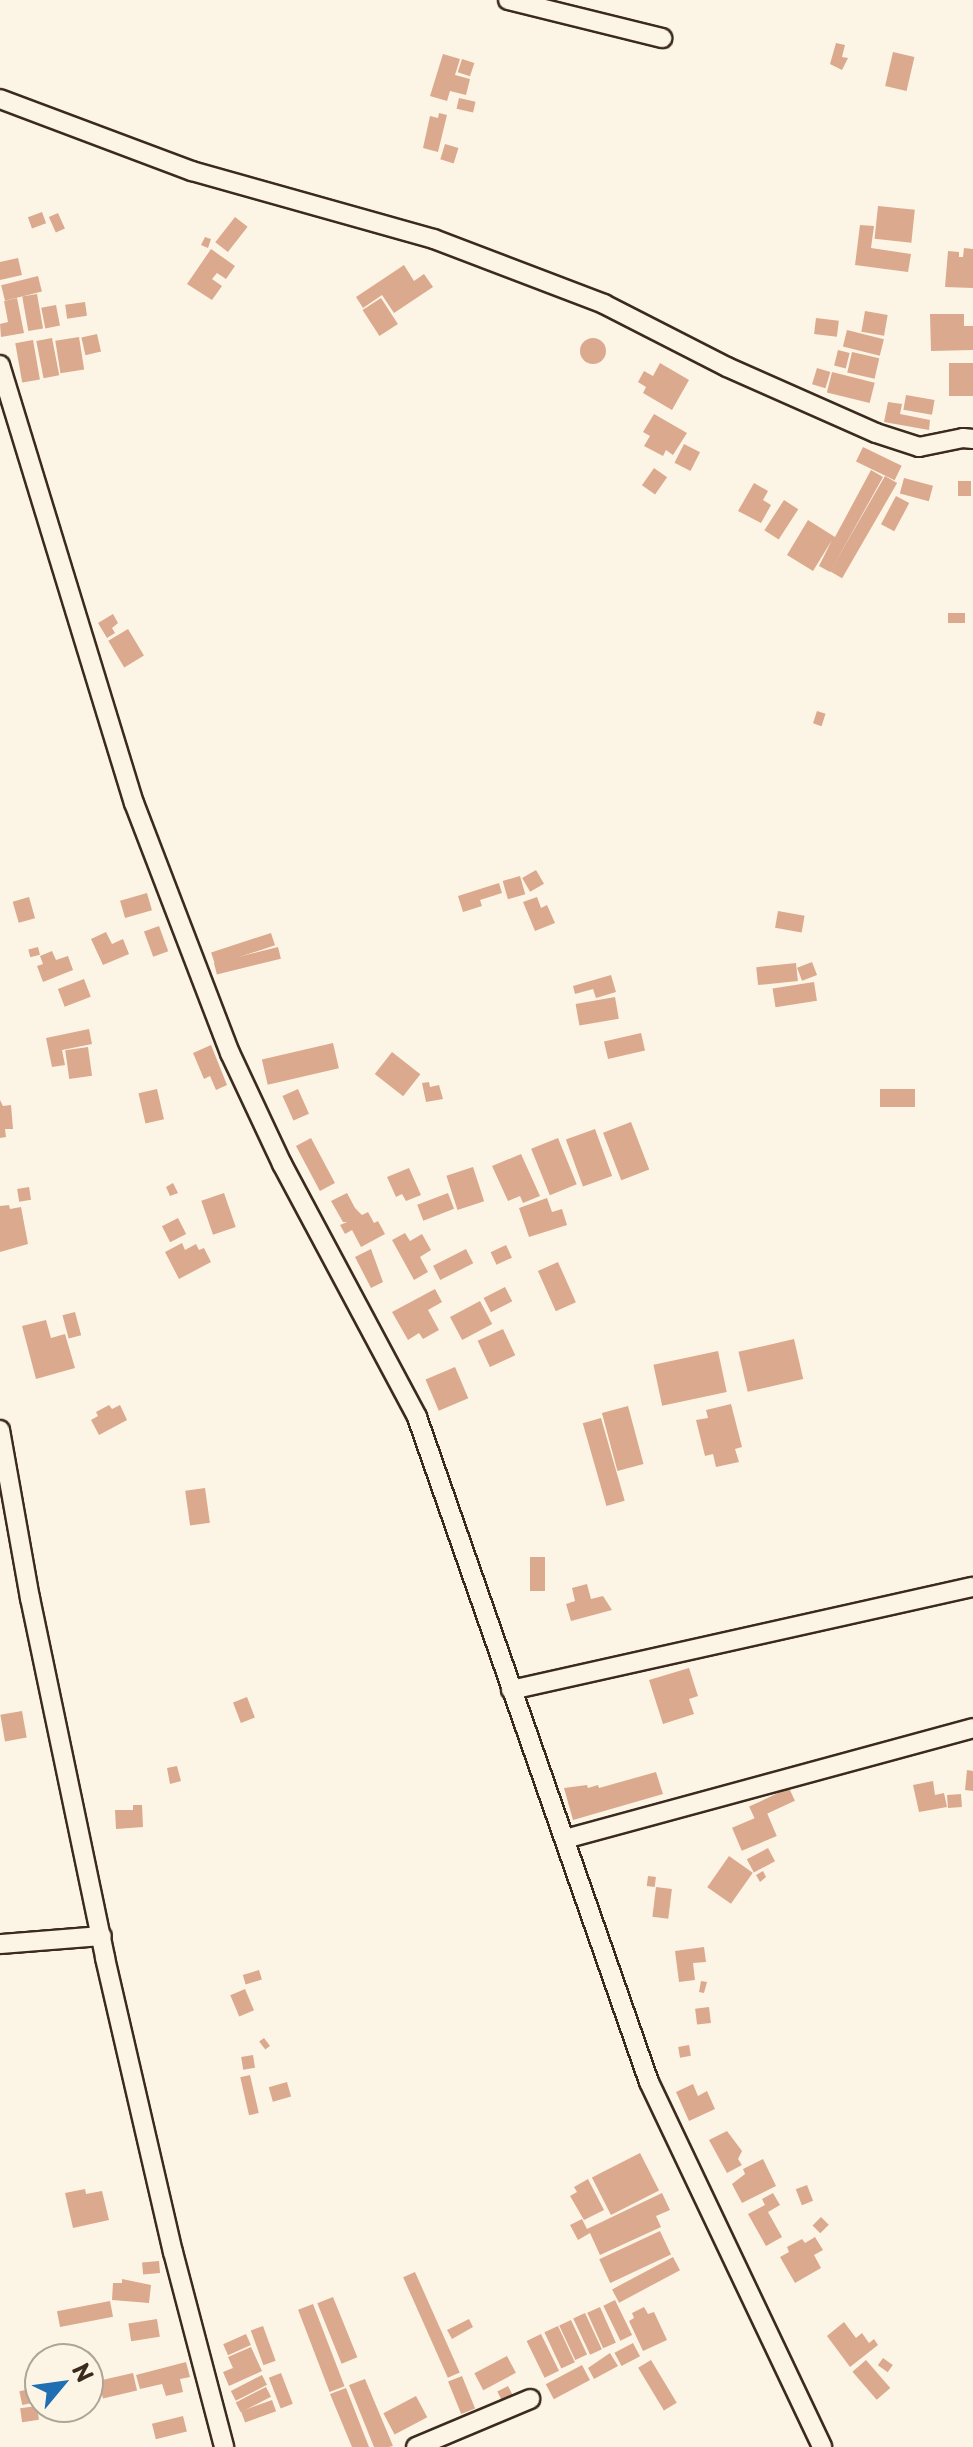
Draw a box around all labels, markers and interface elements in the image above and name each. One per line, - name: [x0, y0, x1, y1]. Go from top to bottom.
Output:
- north arrow: [24, 2343, 104, 2423]
- text: N: [65, 2356, 102, 2388]

